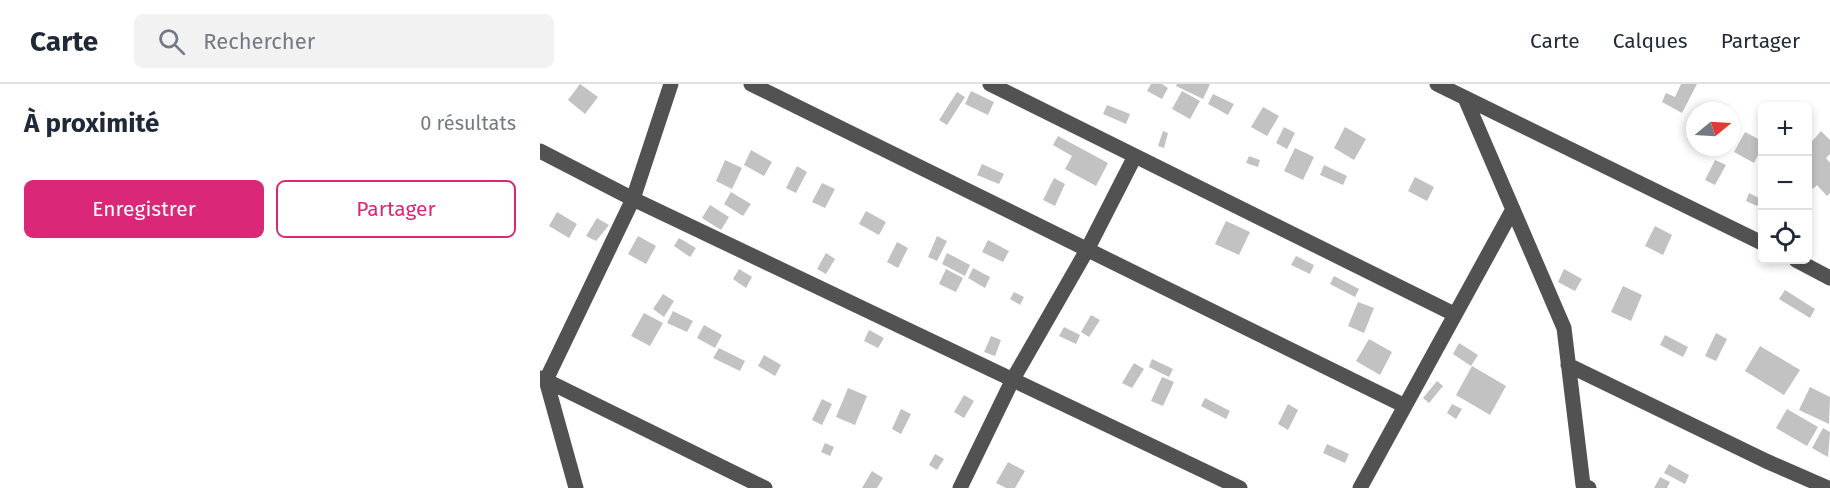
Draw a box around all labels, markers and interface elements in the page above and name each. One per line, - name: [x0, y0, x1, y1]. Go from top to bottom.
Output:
- search box: [134, 14, 554, 68]
- text: Carte: [30, 25, 98, 58]
- icon: search: [155, 25, 188, 58]
- text: Rechercher: [203, 28, 315, 55]
- text: Carte: [1530, 28, 1580, 54]
- text: Calques: [1613, 28, 1688, 54]
- text: Partager: [1721, 28, 1800, 54]
- north arrow: [1686, 102, 1740, 156]
- map controls: [1758, 102, 1812, 264]
- button: +: [1758, 102, 1812, 156]
- text: À proximité: [24, 108, 159, 139]
- text: 0 résultats: [420, 111, 516, 135]
- button: −: [1758, 156, 1812, 210]
- button: Enregistrer: [24, 180, 264, 238]
- button: Partager: [276, 180, 516, 238]
- button: locate: [1758, 210, 1812, 264]

